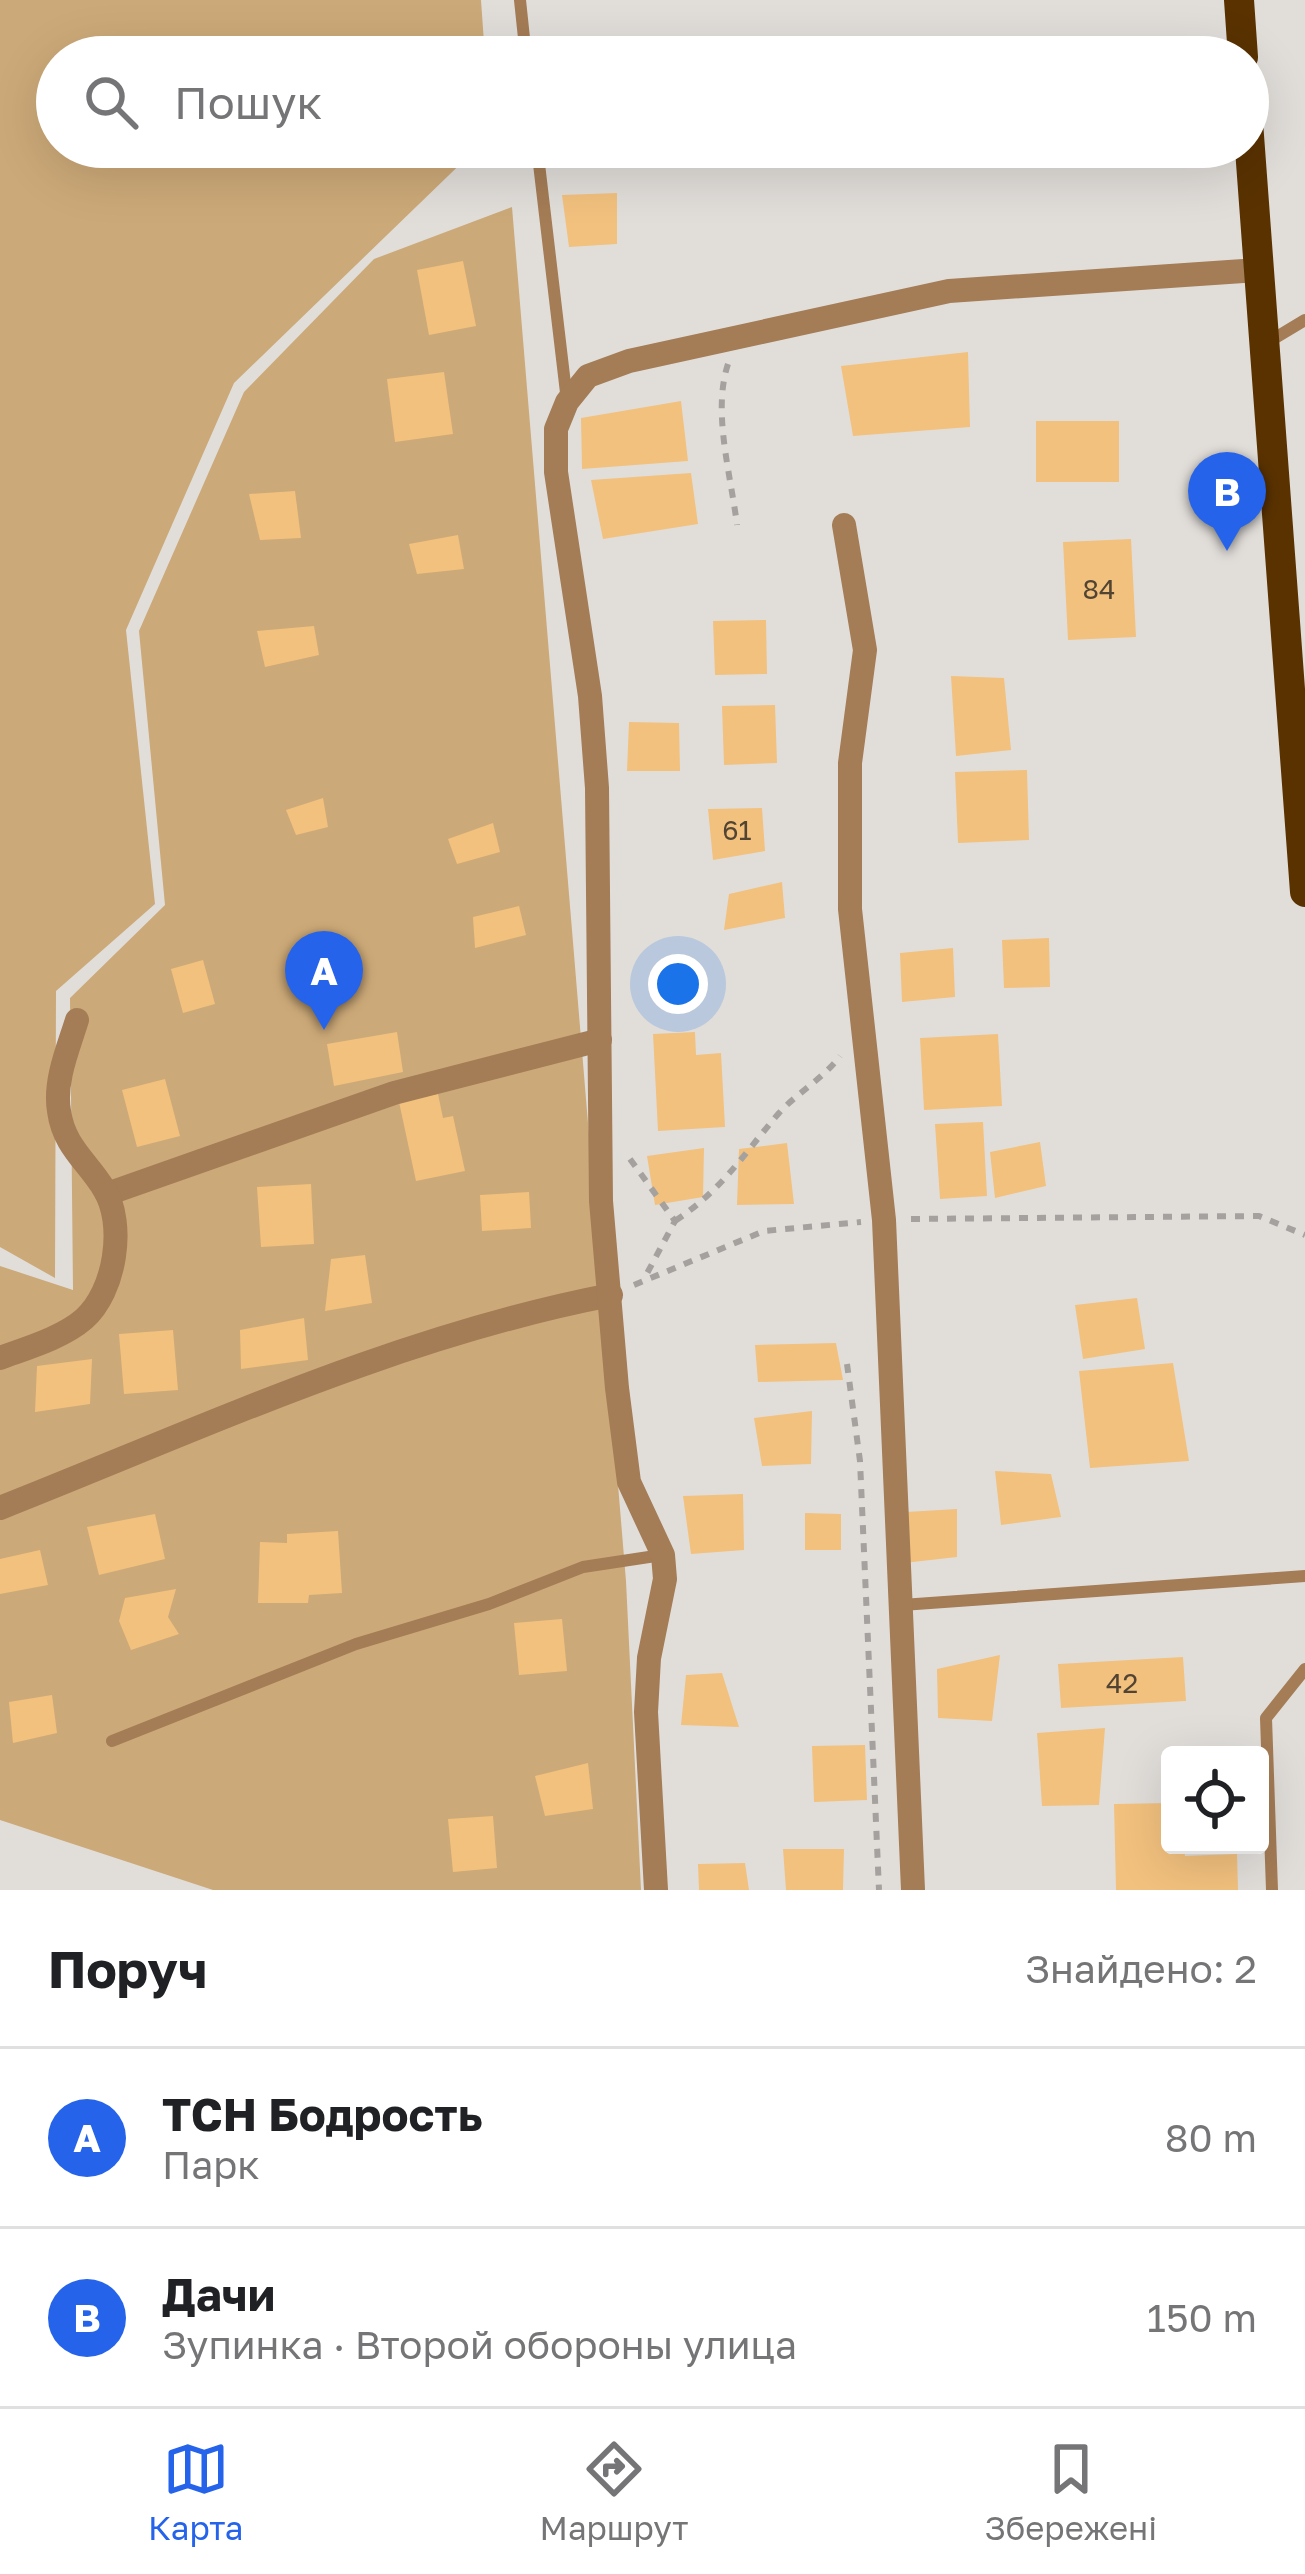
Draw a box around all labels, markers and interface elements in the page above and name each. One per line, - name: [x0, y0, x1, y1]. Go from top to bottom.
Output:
- search box: [36, 36, 1269, 168]
- icon: search: [78, 69, 144, 135]
- text: Пошук: [174, 75, 322, 129]
- pin: B: [1188, 452, 1266, 551]
- house number: 84: [1083, 573, 1115, 605]
- house number: 61: [722, 814, 752, 846]
- pin: A: [285, 931, 363, 1030]
- your location: [648, 954, 708, 1014]
- house number: 42: [1106, 1667, 1138, 1699]
- map controls: [1161, 1746, 1269, 1854]
- button: locate: [1161, 1746, 1269, 1854]
- text: Поруч: [48, 1938, 208, 1999]
- text: Знайдено: 2: [1025, 1945, 1257, 1992]
- text: ТСН Бодрость: [162, 2087, 482, 2141]
- text: A: [73, 2114, 101, 2161]
- text: 80 m: [1165, 2114, 1257, 2161]
- text: Парк: [162, 2141, 260, 2188]
- text: Дачи: [162, 2267, 275, 2321]
- text: B: [73, 2294, 101, 2341]
- text: 150 m: [1147, 2294, 1257, 2341]
- text: Зупинка · Второй обороны улица: [162, 2321, 797, 2368]
- tab: Карта: [148, 2436, 244, 2547]
- tab: Маршрут: [540, 2436, 689, 2547]
- tab: Збережені: [984, 2436, 1157, 2547]

